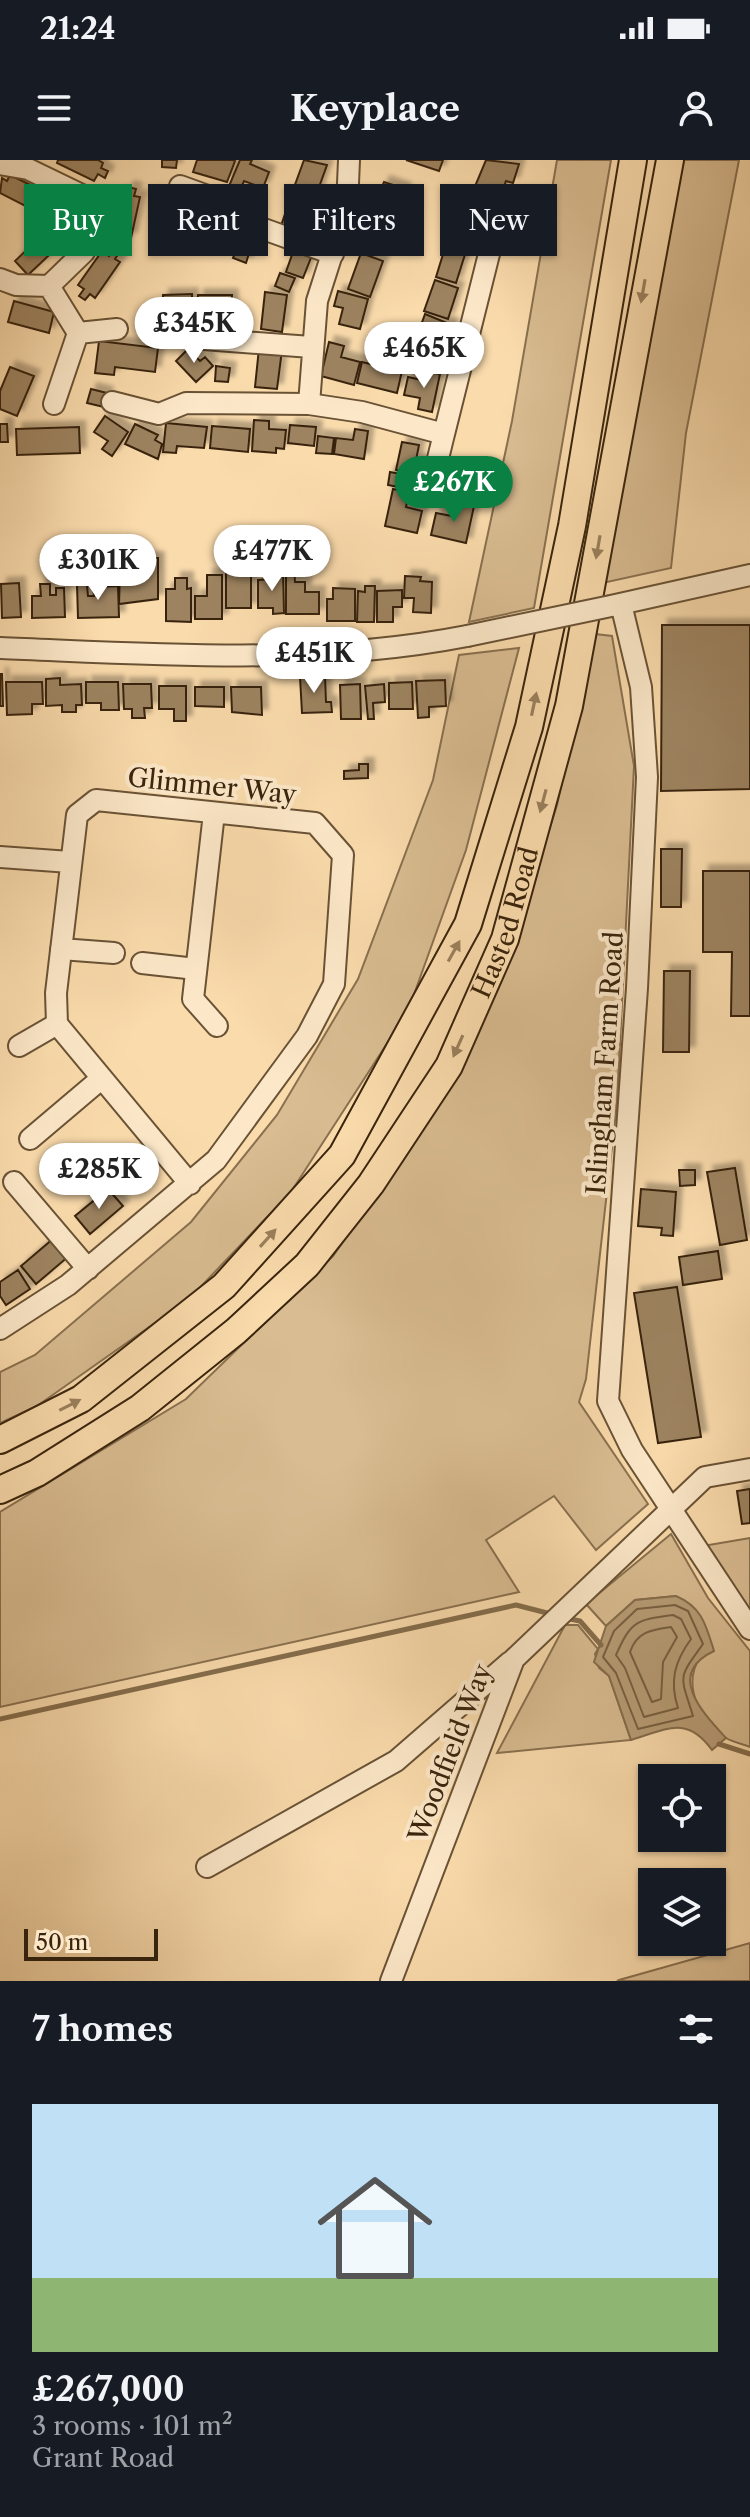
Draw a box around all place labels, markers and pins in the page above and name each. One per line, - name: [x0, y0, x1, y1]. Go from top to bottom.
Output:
- pin: £345K: [138, 297, 250, 365]
- pin: £465K: [368, 322, 480, 390]
- pin: £267K: [398, 456, 510, 524]
- pin: £477K: [216, 525, 328, 593]
- pin: £301K: [42, 534, 154, 602]
- pin: £451K: [258, 627, 370, 695]
- pin: £285K: [43, 1143, 155, 1211]

